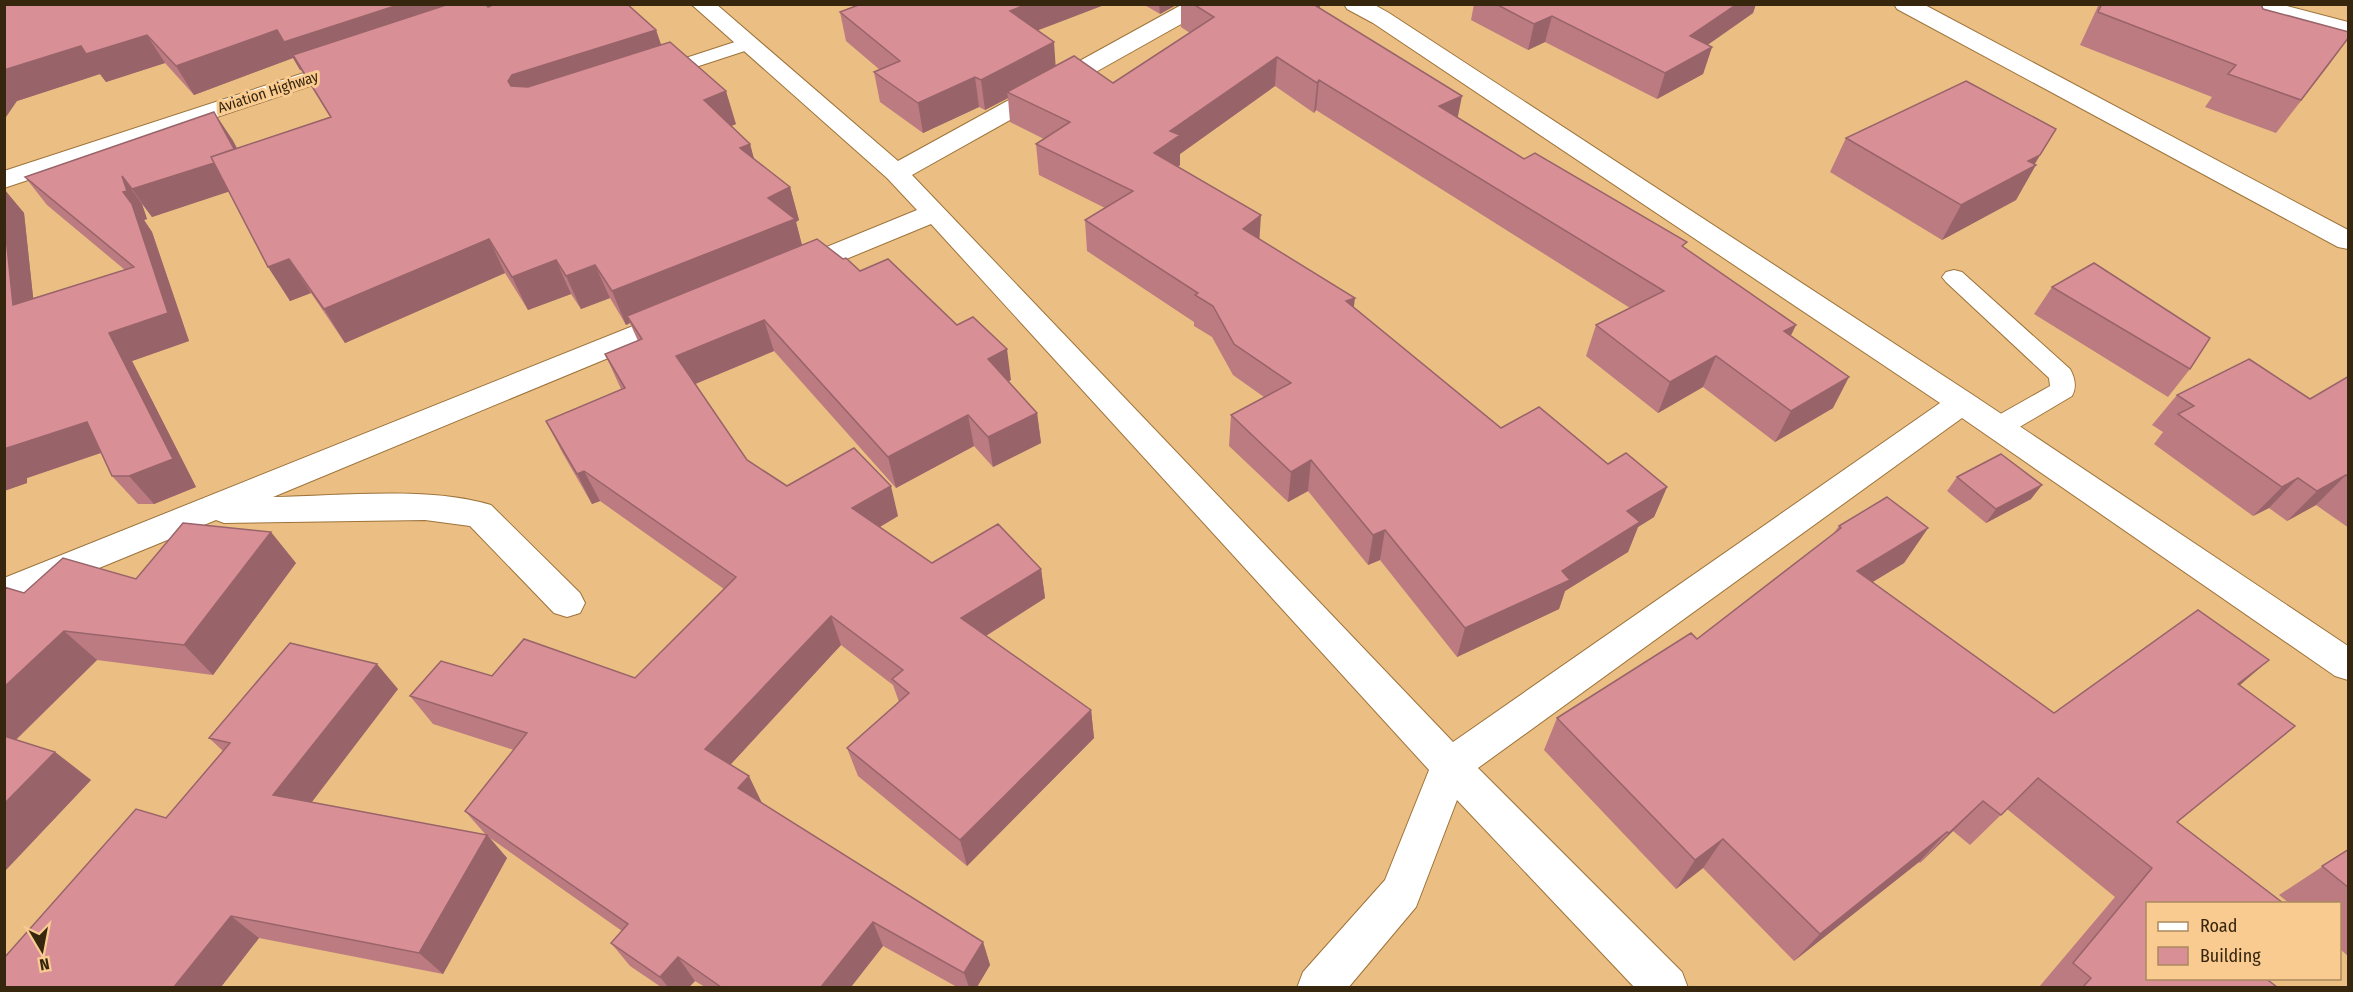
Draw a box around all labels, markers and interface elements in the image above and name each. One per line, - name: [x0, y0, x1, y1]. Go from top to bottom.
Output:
- street label: Aviation Highway: [215, 67, 321, 117]
- legend: [2146, 902, 2341, 980]
- text: Road: [2200, 915, 2237, 937]
- north arrow: [12, 920, 72, 980]
- text: Building: [2200, 945, 2261, 967]
- text: N: [38, 954, 51, 974]

